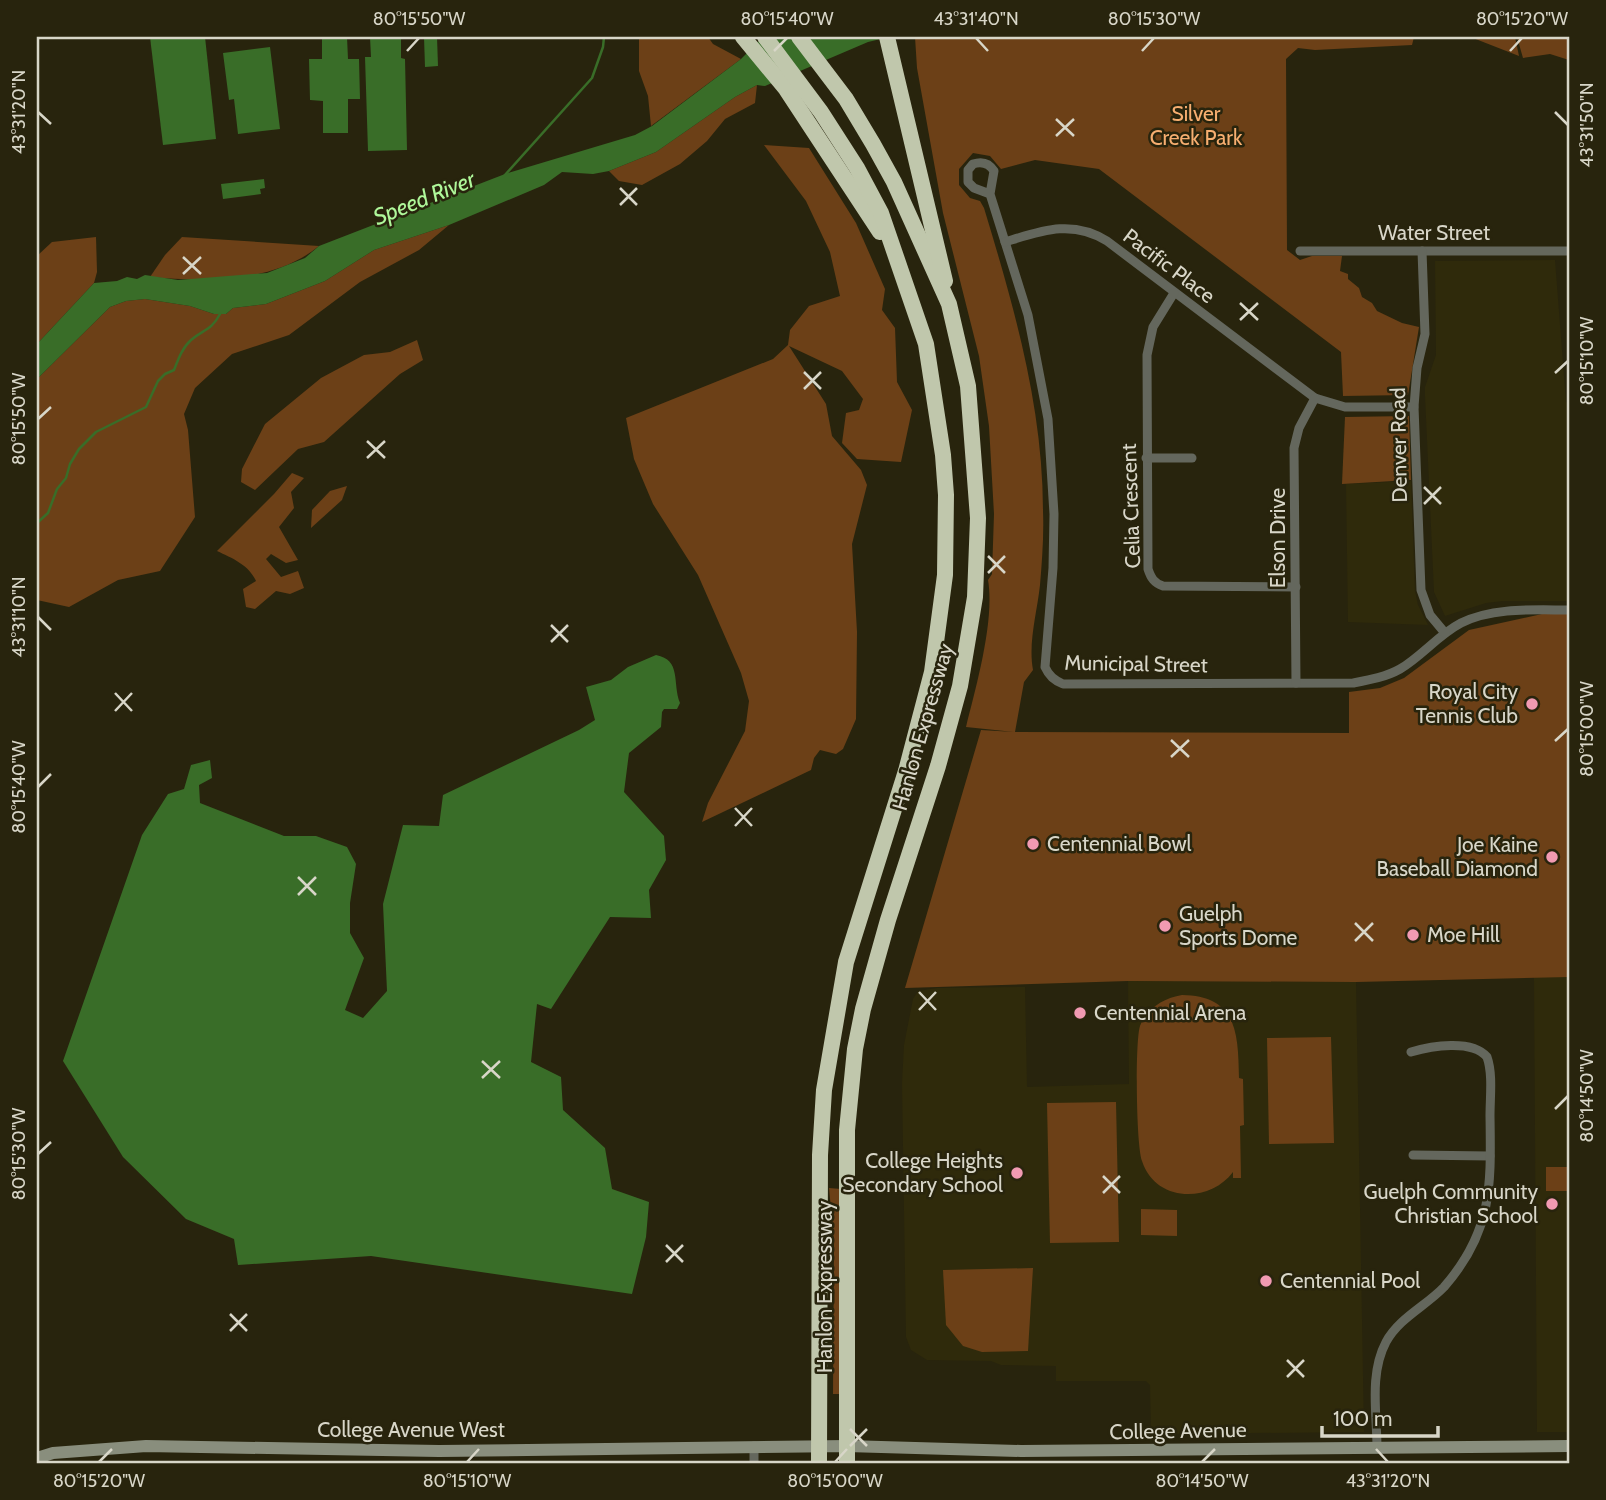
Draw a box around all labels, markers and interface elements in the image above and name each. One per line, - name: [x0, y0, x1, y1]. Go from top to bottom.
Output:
- text: 80°15'50"W: [373, 8, 465, 30]
- text: 80°15'40"W: [741, 8, 833, 30]
- text: 43°31'40"N: [933, 8, 1019, 30]
- text: 80°15'30"W: [1108, 8, 1200, 30]
- text: 80°15'20"W: [1476, 8, 1568, 30]
- text: 43°31'20"N: [8, 70, 30, 154]
- text: 43°31'50"N: [1576, 83, 1598, 167]
- park label: Silver Creek Park: [1150, 101, 1243, 150]
- water label: Speed River: [369, 165, 480, 231]
- street label: Water Street: [1378, 220, 1490, 245]
- street label: Pacific Place: [1118, 223, 1220, 308]
- text: 80°15'10"W: [1576, 317, 1598, 405]
- text: 80°15'50"W: [8, 373, 30, 465]
- street label: Denver Road: [1385, 387, 1412, 503]
- street label: Celia Crescent: [1116, 443, 1145, 569]
- street label: Elson Drive: [1265, 488, 1290, 588]
- text: 43°31'10"N: [8, 577, 30, 657]
- street label: Hanlon Expressway: [887, 640, 958, 813]
- street label: Municipal Street: [1064, 650, 1208, 677]
- place label: Royal City Tennis Club: [1416, 679, 1518, 728]
- text: 80°15'00"W: [1576, 681, 1598, 777]
- marker: Royal City Tennis Club: [1524, 696, 1540, 712]
- text: 80°15'40"W: [8, 741, 30, 833]
- place label: Centennial Bowl: [1047, 831, 1192, 856]
- place label: Joe Kaine Baseball Diamond: [1377, 832, 1538, 881]
- marker: Centennial Bowl: [1025, 836, 1041, 852]
- marker: Joe Kaine Baseball Diamond: [1544, 849, 1560, 865]
- place label: Guelph Sports Dome: [1179, 901, 1298, 950]
- marker: Guelph Sports Dome: [1157, 918, 1173, 934]
- place label: Moe Hill: [1427, 922, 1500, 947]
- marker: Moe Hill: [1405, 927, 1421, 943]
- place label: Centennial Arena: [1094, 1000, 1246, 1025]
- marker: Centennial Arena: [1072, 1005, 1088, 1021]
- text: 80°14'50"W: [1576, 1050, 1598, 1143]
- text: 80°15'30"W: [8, 1108, 30, 1200]
- place label: College Heights Secondary School: [842, 1148, 1003, 1197]
- marker: College Heights Secondary School: [1009, 1165, 1025, 1181]
- place label: Guelph Community Christian School: [1364, 1179, 1538, 1228]
- marker: Guelph Community Christian School: [1544, 1196, 1560, 1212]
- street label: Hanlon Expressway: [812, 1200, 837, 1373]
- place label: Centennial Pool: [1280, 1268, 1420, 1293]
- marker: Centennial Pool: [1258, 1273, 1274, 1289]
- scale bar: [1322, 1395, 1438, 1439]
- text: 100 m: [1333, 1406, 1392, 1431]
- street label: College Avenue West: [317, 1417, 505, 1442]
- street label: College Avenue: [1109, 1417, 1247, 1444]
- text: 80°15'20"W: [53, 1470, 145, 1492]
- text: 80°15'10"W: [423, 1470, 511, 1492]
- text: 80°15'00"W: [787, 1470, 883, 1492]
- text: 80°14'50"W: [1156, 1470, 1249, 1492]
- text: 43°31'20"N: [1346, 1470, 1430, 1492]

